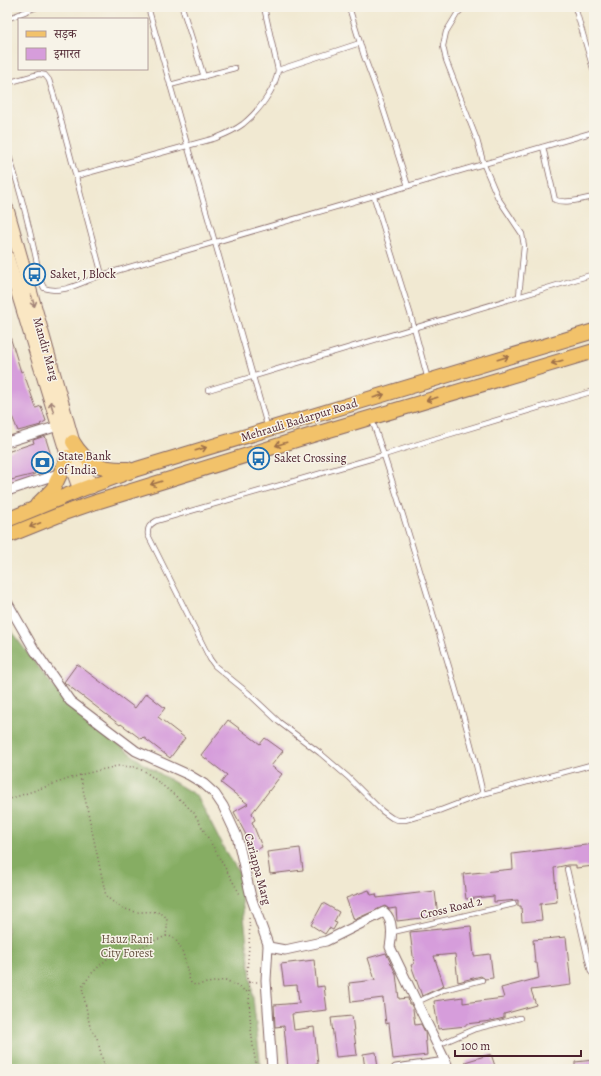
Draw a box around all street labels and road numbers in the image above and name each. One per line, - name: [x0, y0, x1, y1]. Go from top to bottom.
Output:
- street label: Mandir Marg: [29, 315, 63, 383]
- street label: Mehrauli Badarpur Road: [239, 394, 360, 445]
- street label: Cariappa Marg: [241, 831, 275, 907]
- street label: Cross Road 2: [419, 893, 484, 923]

